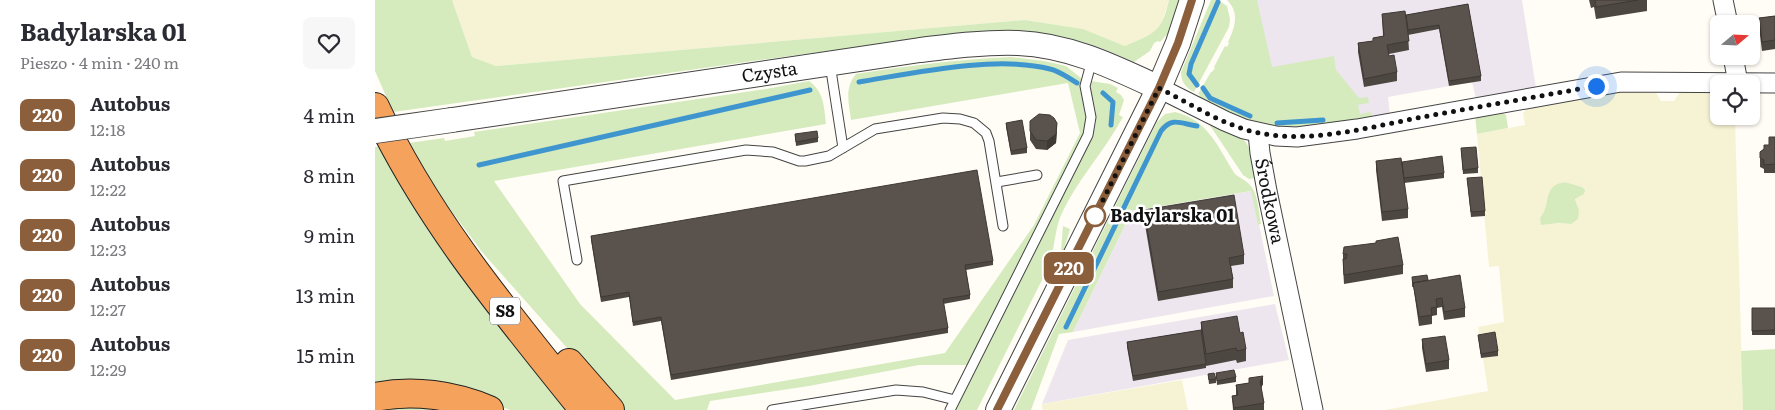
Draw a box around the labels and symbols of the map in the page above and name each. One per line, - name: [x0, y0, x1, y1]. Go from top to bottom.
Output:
- north arrow: [1710, 15, 1760, 65]
- street label: Czysta: [740, 53, 799, 89]
- your location: [1584, 74, 1609, 99]
- street label: Środkowa: [1249, 156, 1293, 246]
- place label: Badylarska 01: [1110, 201, 1235, 228]
- marker: Badylarska 01: [1084, 205, 1106, 227]
- line badge: 220: [1040, 252, 1098, 284]
- road number: S8: [490, 298, 520, 324]

